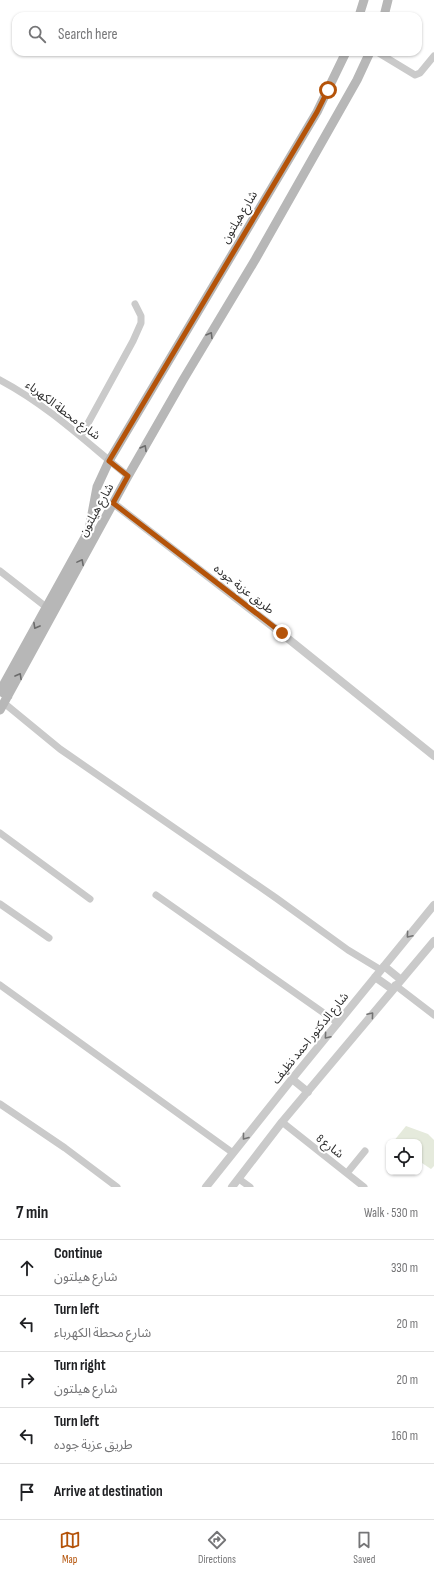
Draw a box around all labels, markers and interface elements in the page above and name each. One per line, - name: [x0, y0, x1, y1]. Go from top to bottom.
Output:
- search box: [12, 12, 422, 56]
- icon: search: [26, 23, 48, 45]
- text: Search here: [58, 25, 118, 44]
- route start: [319, 81, 337, 99]
- street label: شارع هيلتون: [218, 188, 262, 247]
- one-way arrow: [205, 332, 212, 339]
- street label: شارع محطة الكهرباء: [22, 377, 103, 444]
- one-way arrow: [140, 445, 147, 452]
- street label: شارع هيلتون: [76, 481, 118, 540]
- one-way arrow: [77, 558, 84, 566]
- street label: طريق عزبة جوده: [211, 561, 277, 618]
- one-way arrow: [34, 622, 41, 629]
- route end: [273, 624, 291, 642]
- one-way arrow: [15, 673, 22, 680]
- one-way arrow: [407, 931, 414, 938]
- street label: شارع الدكتور احمد نظيف: [269, 989, 353, 1088]
- one-way arrow: [366, 1012, 373, 1020]
- one-way arrow: [325, 1032, 332, 1039]
- street label: شارع 8: [312, 1131, 346, 1163]
- one-way arrow: [243, 1133, 250, 1140]
- map controls: [386, 1139, 422, 1175]
- button: locate: [386, 1139, 422, 1175]
- text: 7 min: [16, 1203, 48, 1223]
- text: Walk · 530 m: [364, 1205, 418, 1221]
- text: Continue: [54, 1244, 103, 1263]
- icon: ahead: [16, 1257, 38, 1279]
- text: 330 m: [391, 1260, 418, 1276]
- text: شارع هيلتون: [54, 1269, 118, 1285]
- text: Turn left: [54, 1300, 99, 1319]
- icon: left: [16, 1313, 38, 1335]
- text: 20 m: [396, 1316, 418, 1332]
- text: شارع محطة الكهرباء: [54, 1325, 151, 1341]
- text: Turn right: [54, 1356, 106, 1375]
- icon: right: [16, 1369, 38, 1391]
- text: 20 m: [396, 1372, 418, 1388]
- text: شارع هيلتون: [54, 1381, 118, 1397]
- text: Turn left: [54, 1412, 99, 1431]
- icon: left: [16, 1425, 38, 1447]
- text: 160 m: [392, 1428, 418, 1444]
- text: طريق عزبة جوده: [54, 1437, 132, 1453]
- icon: arrive: [16, 1481, 38, 1503]
- text: Arrive at destination: [54, 1482, 163, 1501]
- tab: Map: [59, 1529, 81, 1566]
- tab: Directions: [198, 1529, 236, 1566]
- tab: Saved: [353, 1529, 375, 1566]

